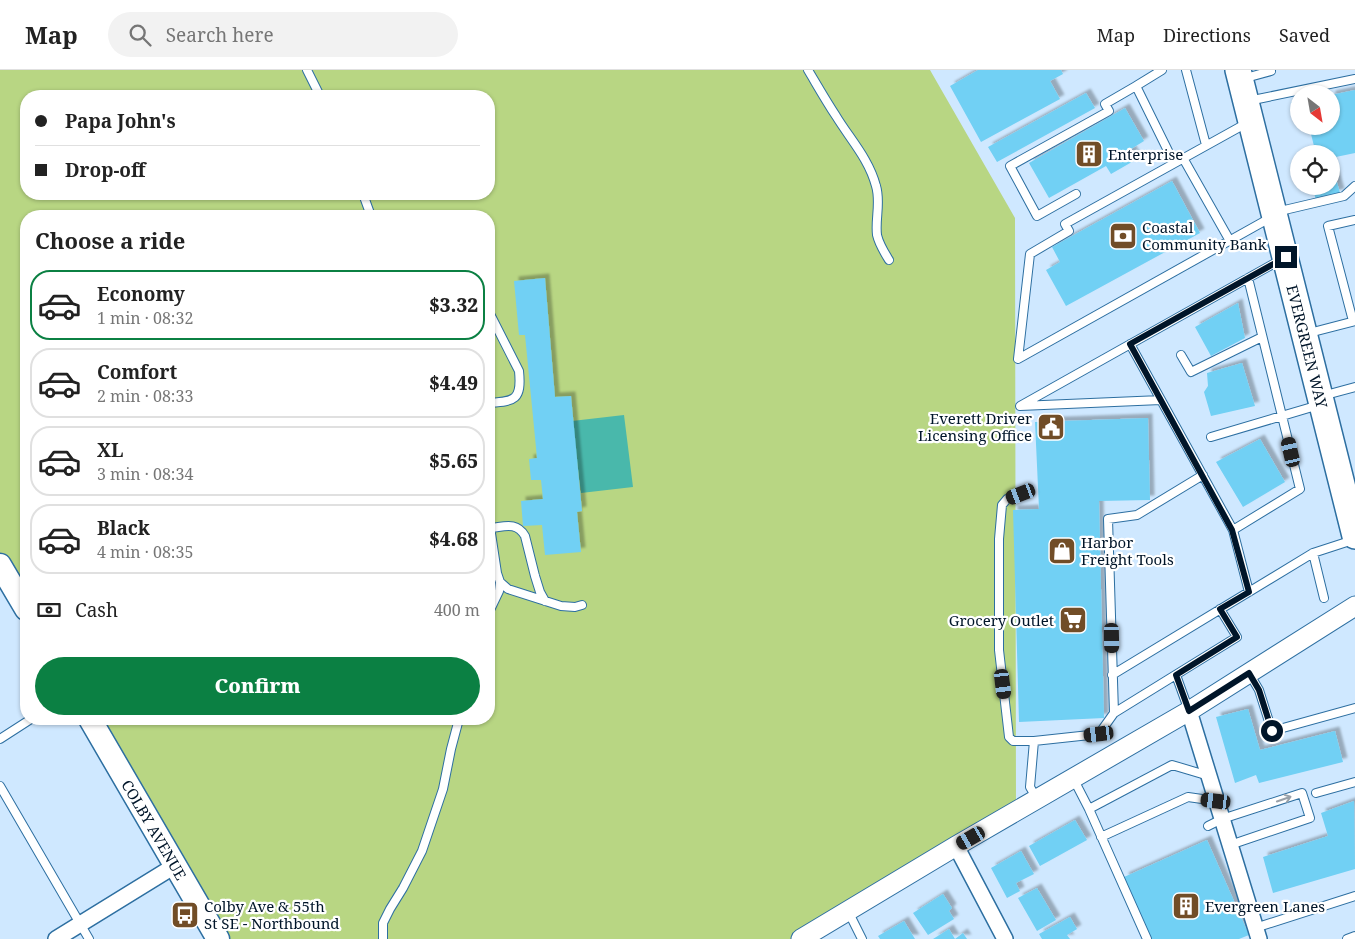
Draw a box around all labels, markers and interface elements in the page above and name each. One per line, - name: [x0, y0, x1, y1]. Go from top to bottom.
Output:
- search box: [108, 12, 458, 57]
- text: Map: [25, 18, 78, 51]
- icon: search: [126, 21, 154, 49]
- text: Search here: [166, 22, 274, 48]
- text: Map: [1097, 23, 1135, 47]
- text: Directions: [1163, 23, 1251, 47]
- text: Saved: [1279, 23, 1330, 47]
- north arrow: [1290, 85, 1340, 135]
- map controls: [1290, 85, 1340, 195]
- text: Papa John's: [65, 108, 176, 134]
- building icon: Enterprise: [1074, 139, 1104, 169]
- place label: Enterprise: [1108, 144, 1183, 164]
- button: locate: [1290, 145, 1340, 195]
- text: Drop-off: [65, 157, 145, 183]
- place label: Coastal Community Bank: [1142, 217, 1267, 254]
- bank icon: Coastal Community Bank: [1108, 221, 1138, 251]
- text: Choose a ride: [35, 225, 185, 255]
- route end: [1275, 246, 1297, 268]
- text: Economy: [97, 281, 185, 307]
- icon: car: [37, 283, 82, 328]
- street label: EVERGREEN WAY: [1282, 283, 1333, 411]
- text: $3.32: [429, 292, 478, 318]
- text: 1 min · 08:32: [97, 307, 193, 329]
- text: Comfort: [97, 359, 177, 385]
- icon: car: [37, 361, 82, 406]
- text: $4.49: [429, 370, 478, 396]
- text: 2 min · 08:33: [97, 385, 193, 407]
- place label: Everett Driver Licensing Office: [918, 408, 1032, 445]
- public building icon: Everett Driver Licensing Office: [1036, 412, 1066, 442]
- car: [1280, 436, 1301, 468]
- text: XL: [97, 437, 123, 463]
- icon: car: [37, 439, 82, 484]
- text: $5.65: [429, 448, 478, 474]
- text: 3 min · 08:34: [97, 463, 193, 485]
- car: [1004, 482, 1037, 506]
- text: Black: [97, 515, 150, 541]
- icon: car: [37, 517, 82, 562]
- text: $4.68: [429, 526, 478, 552]
- place label: Harbor Freight Tools: [1081, 532, 1174, 569]
- shop icon: Harbor Freight Tools: [1047, 536, 1077, 566]
- text: 4 min · 08:35: [97, 541, 193, 563]
- icon: cash: [35, 596, 63, 624]
- text: Cash: [75, 597, 118, 623]
- text: 400 m: [434, 599, 480, 621]
- supermarket icon: Grocery Outlet: [1058, 605, 1088, 635]
- place label: Grocery Outlet: [949, 610, 1054, 630]
- car: [1104, 623, 1119, 653]
- button: Confirm: [35, 657, 480, 715]
- car: [993, 668, 1012, 700]
- route start: [1261, 720, 1283, 742]
- car: [1083, 725, 1114, 743]
- street label: COLBY AVENUE: [117, 776, 191, 883]
- car: [1200, 792, 1231, 810]
- one-way arrow: [1276, 793, 1292, 803]
- car: [954, 824, 987, 852]
- building icon: Evergreen Lanes: [1171, 891, 1201, 921]
- place label: Colby Ave & 55th St SE - Northbound: [204, 896, 340, 933]
- place label: Evergreen Lanes: [1205, 896, 1325, 916]
- bus stop icon: Colby Ave & 55th St SE - Northbound: [170, 900, 200, 930]

